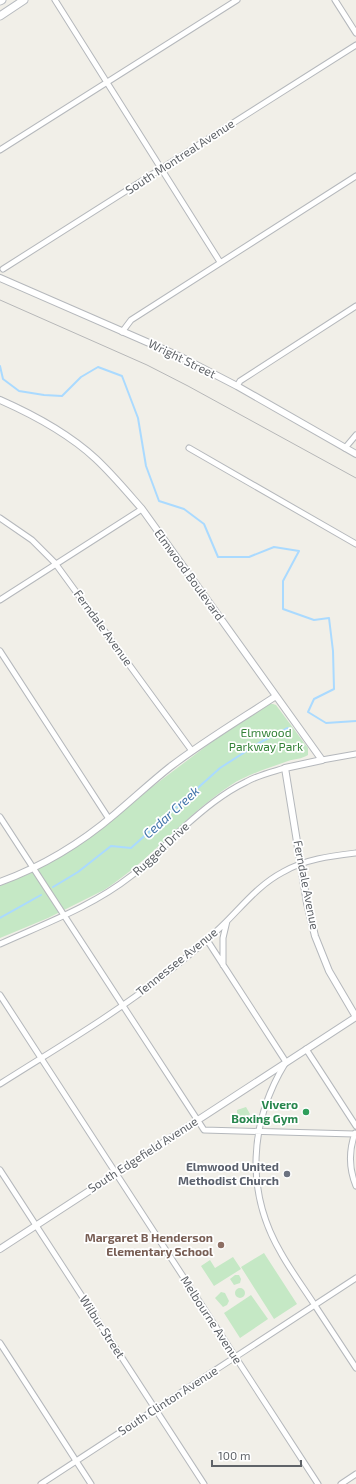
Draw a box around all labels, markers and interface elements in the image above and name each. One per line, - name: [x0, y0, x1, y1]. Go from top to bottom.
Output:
- street label: South Montreal Avenue: [122, 116, 237, 197]
- street label: Wright Street: [146, 336, 219, 381]
- street label: Elmwood Boulevard: [152, 526, 228, 623]
- street label: Ferndale Avenue: [72, 587, 136, 668]
- park label: Elmwood Parkway Park: [229, 725, 303, 753]
- water label: Cedar Creek: [140, 782, 203, 841]
- street label: Rugged Drive: [129, 819, 191, 878]
- street label: Ferndale Avenue: [291, 839, 322, 931]
- street label: Tennessee Avenue: [133, 924, 220, 998]
- place label: Vivero Boxing Gym: [231, 1097, 298, 1126]
- marker: Vivero Boxing Gym: [301, 1107, 311, 1117]
- street label: South Edgefield Avenue: [85, 1113, 200, 1195]
- place label: Elmwood United Methodist Church: [178, 1159, 279, 1187]
- marker: Elmwood United Methodist Church: [282, 1169, 292, 1179]
- place label: Margaret B Henderson Elementary School: [85, 1230, 213, 1259]
- marker: Margaret B Henderson Elementary School: [216, 1240, 226, 1250]
- street label: Melbourne Avenue: [178, 1273, 245, 1366]
- street label: Wilbur Street: [77, 1292, 129, 1361]
- street label: South Clinton Avenue: [115, 1363, 220, 1438]
- scale bar: [212, 1442, 301, 1468]
- text: 100 m: [218, 1448, 250, 1462]

